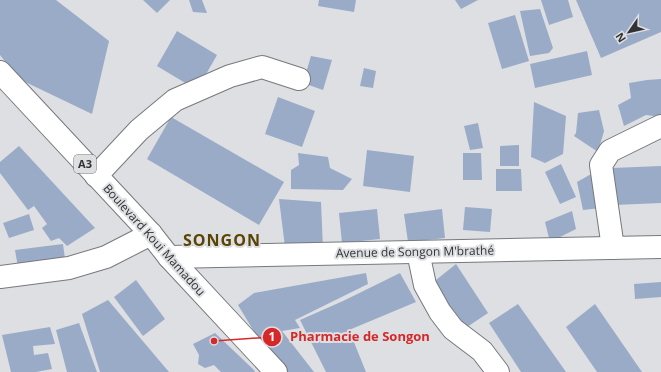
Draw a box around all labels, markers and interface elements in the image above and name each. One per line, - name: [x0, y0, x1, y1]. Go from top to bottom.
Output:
- north arrow: [609, 12, 649, 52]
- text: N: [612, 30, 629, 46]
- road number: A3: [74, 155, 96, 173]
- street label: Boulevard Koui Mamadou: [99, 180, 209, 299]
- district label: SONGON: [183, 229, 261, 251]
- street label: Avenue de Songon M'brathé: [336, 242, 494, 261]
- callout: Pharmacie de Songon: [262, 324, 438, 349]
- text: Pharmacie de Songon: [290, 327, 430, 345]
- text: 1: [269, 328, 275, 345]

